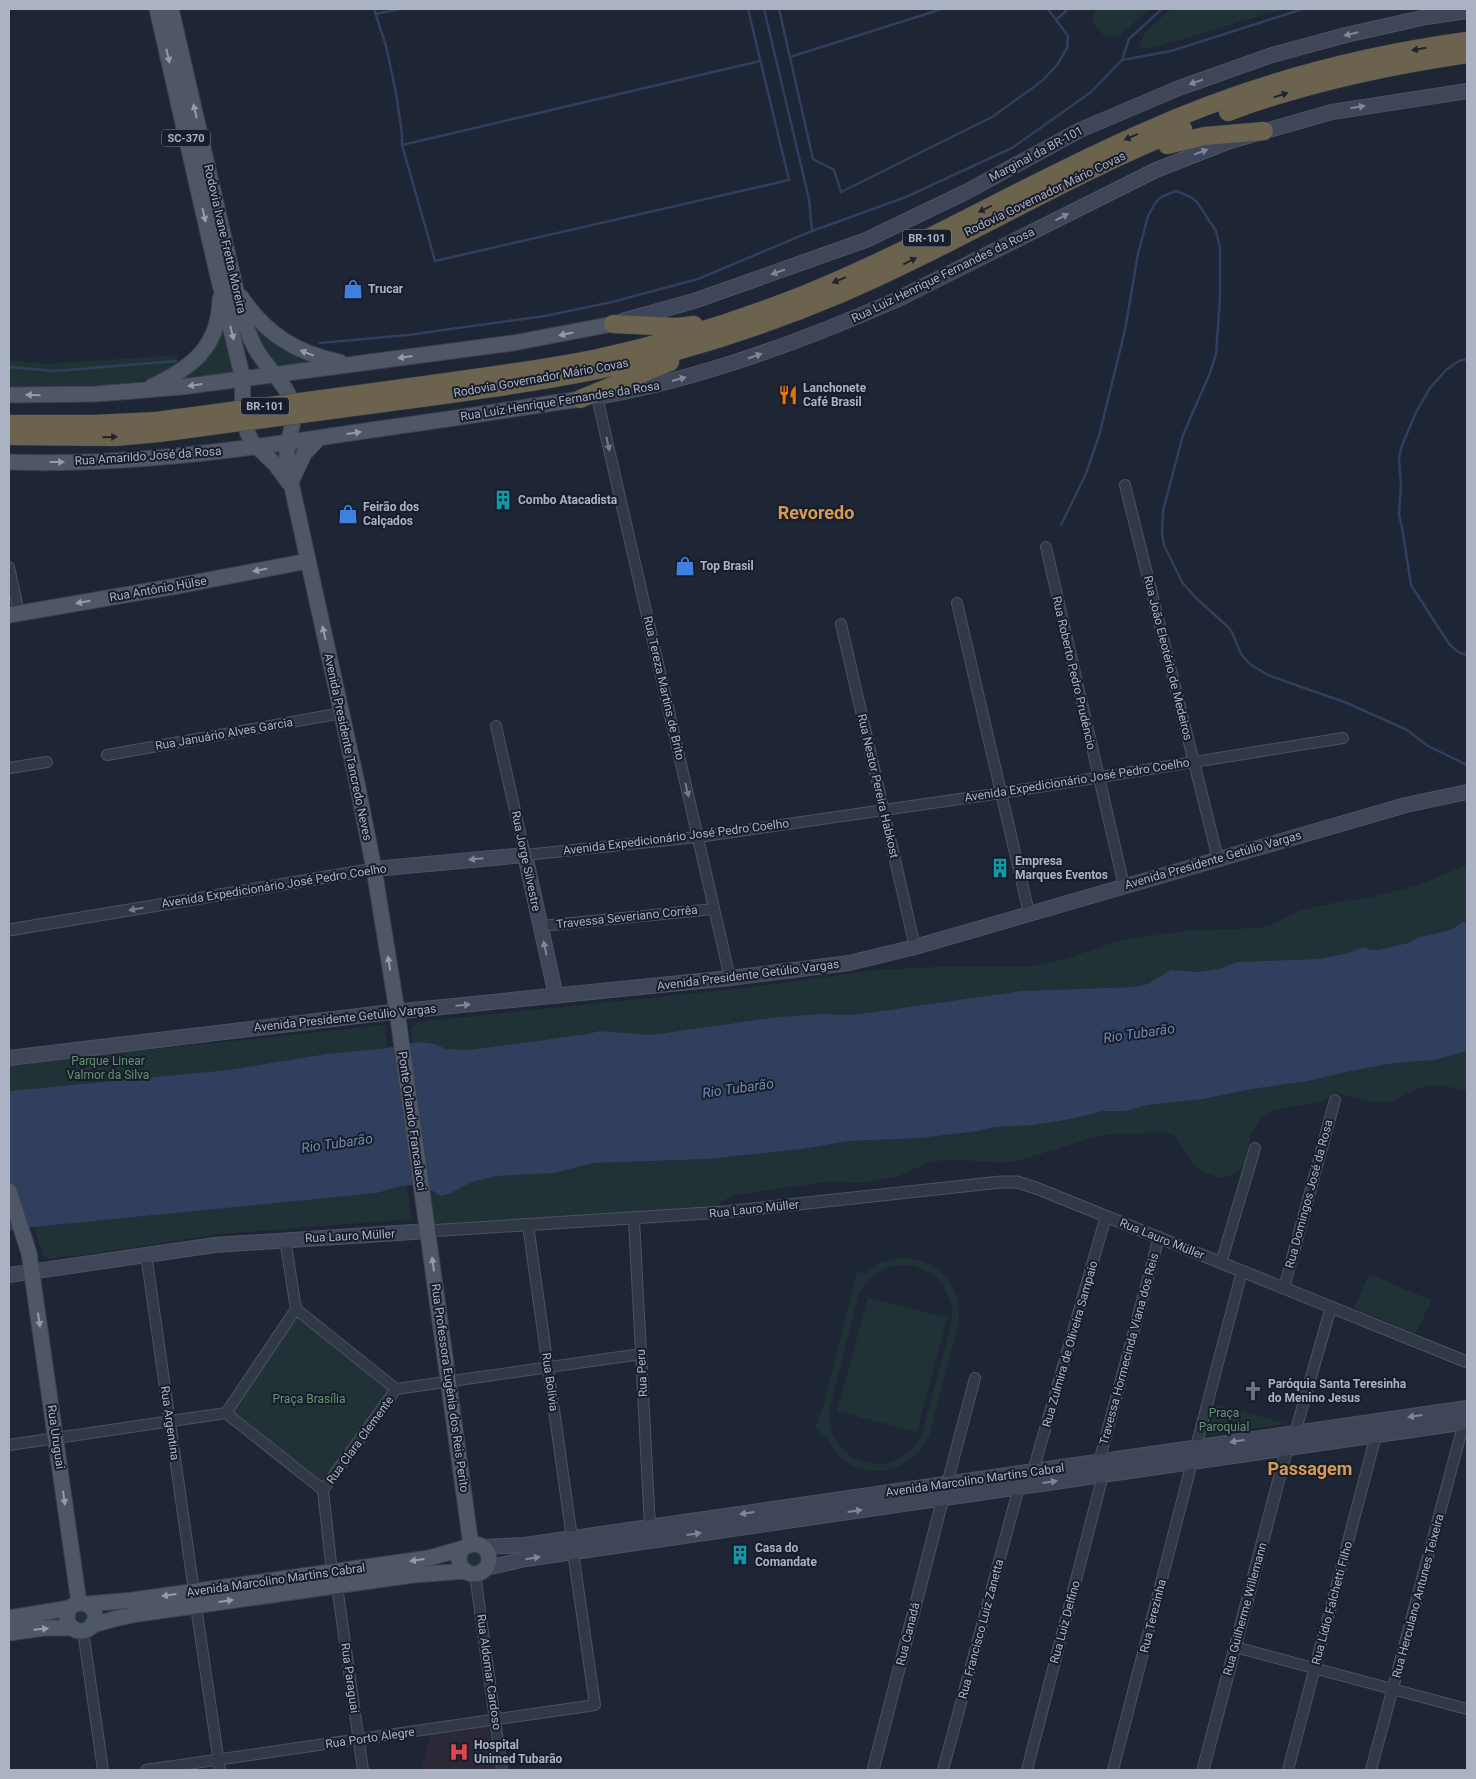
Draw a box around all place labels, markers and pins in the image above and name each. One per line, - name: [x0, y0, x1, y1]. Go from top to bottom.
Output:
- shop icon: Trucar: [342, 278, 364, 300]
- place label: Trucar: [368, 282, 404, 296]
- place label: Lanchonete Café Brasil: [803, 381, 867, 409]
- restaurant icon: Lanchonete Café Brasil: [777, 384, 799, 406]
- building icon: Combo Atacadista: [492, 489, 514, 511]
- place label: Combo Atacadista: [518, 493, 618, 507]
- place label: Feirão dos Calçados: [363, 500, 419, 528]
- shop icon: Feirão dos Calçados: [337, 503, 359, 525]
- shop icon: Top Brasil: [674, 555, 696, 577]
- place label: Top Brasil: [700, 559, 754, 573]
- place label: Empresa Marques Eventos: [1015, 854, 1108, 882]
- building icon: Empresa Marques Eventos: [989, 857, 1011, 879]
- place label: Paróquia Santa Teresinha do Menino Jesus: [1268, 1377, 1407, 1405]
- church icon: Paróquia Santa Teresinha do Menino Jesus: [1242, 1380, 1264, 1402]
- place label: Casa do Comandate: [755, 1541, 817, 1569]
- building icon: Casa do Comandate: [729, 1544, 751, 1566]
- place label: Hospital Unimed Tubarão: [474, 1738, 563, 1766]
- hospital icon: Hospital Unimed Tubarão: [448, 1741, 470, 1763]

